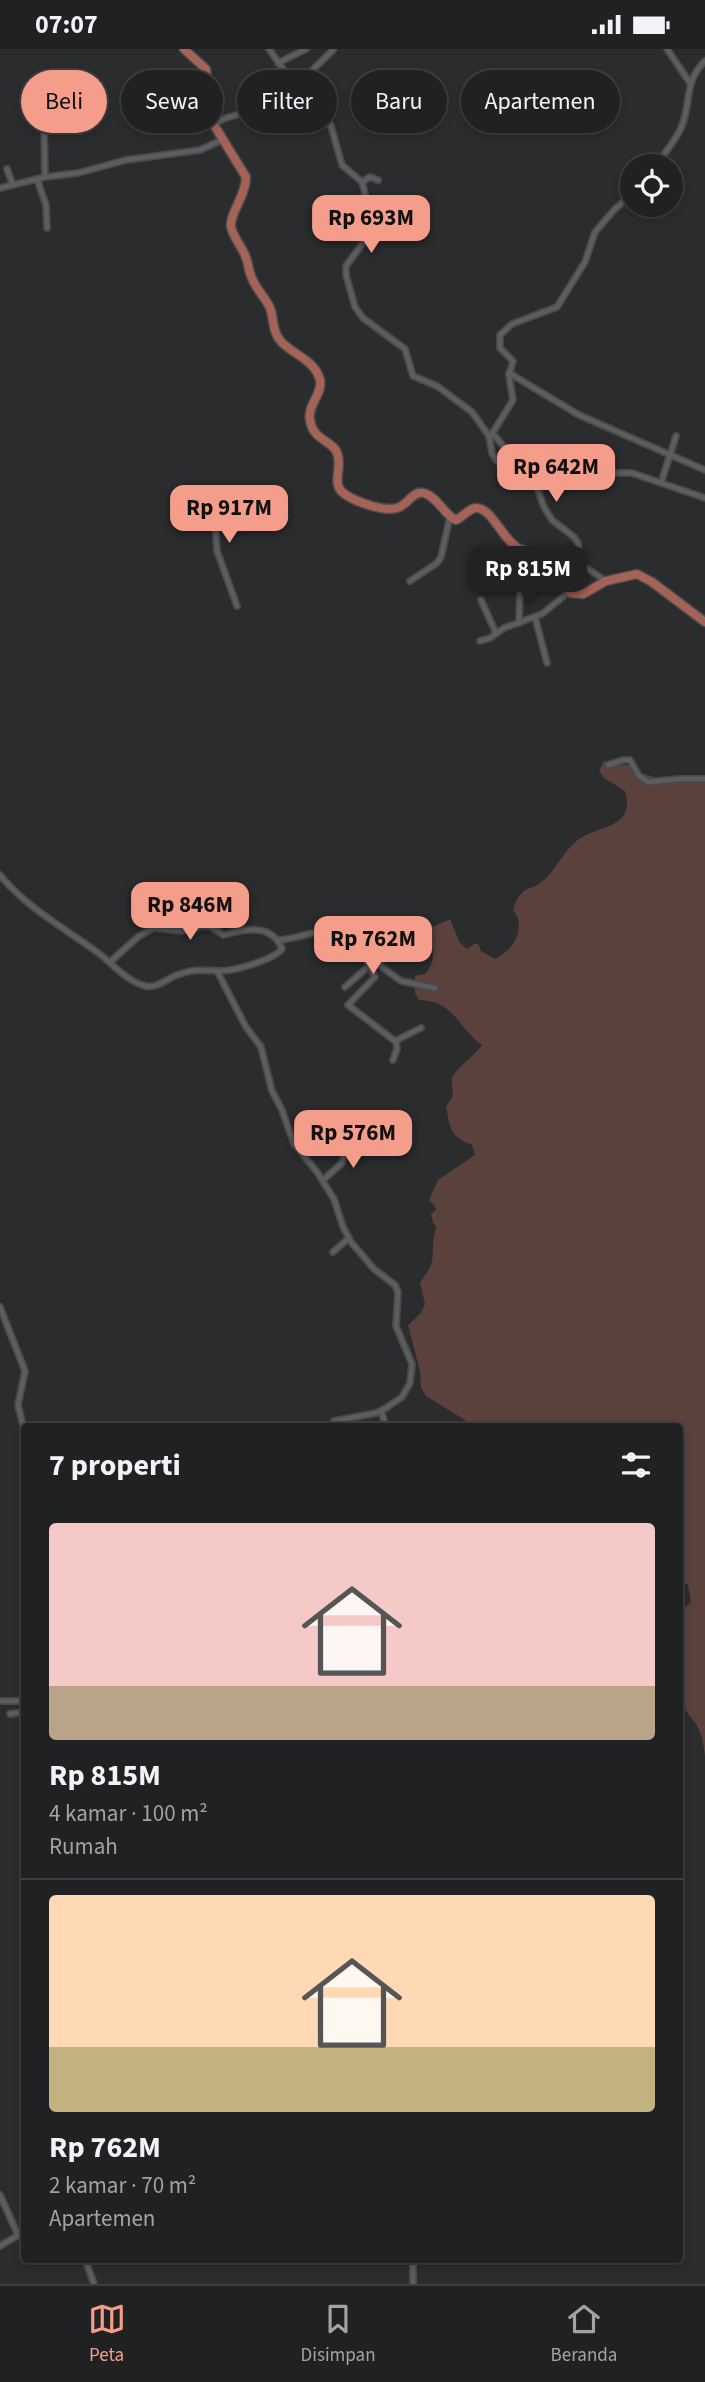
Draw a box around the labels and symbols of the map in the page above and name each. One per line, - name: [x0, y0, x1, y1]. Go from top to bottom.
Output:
- pin: Rp 693M: [306, 195, 436, 255]
- pin: Rp 642M: [491, 445, 621, 504]
- pin: Rp 917M: [164, 485, 294, 545]
- pin: Rp 815M: [463, 547, 593, 606]
- pin: Rp 846M: [125, 883, 255, 942]
- pin: Rp 762M: [308, 916, 438, 976]
- pin: Rp 576M: [288, 1111, 418, 1170]

